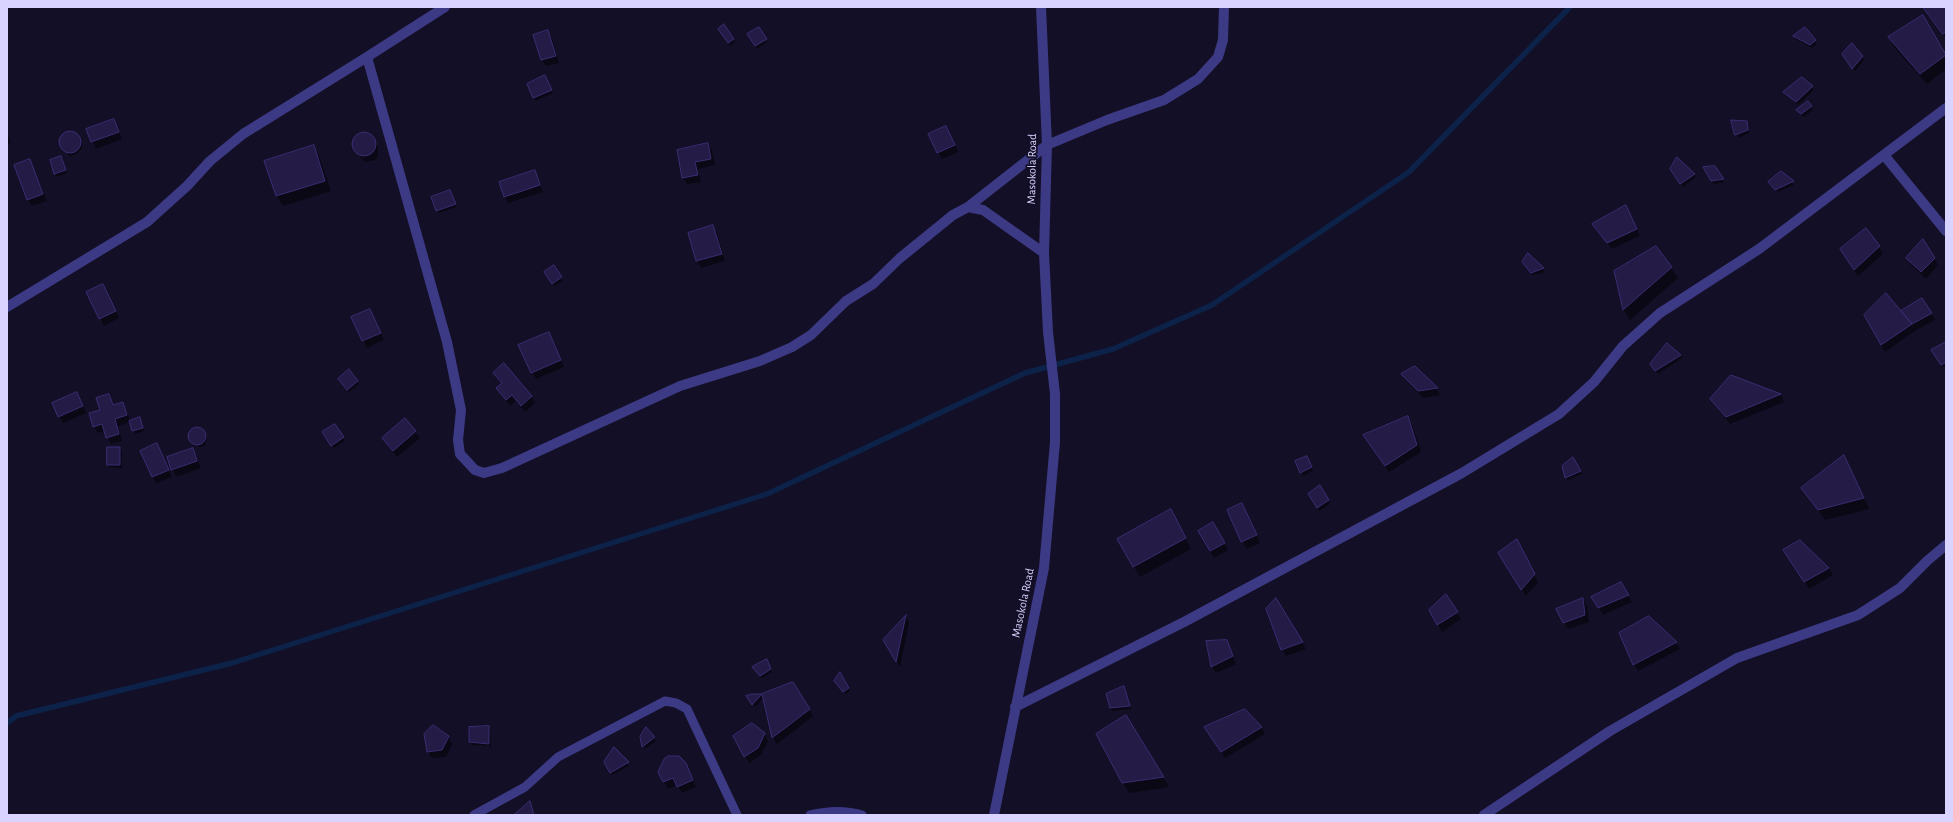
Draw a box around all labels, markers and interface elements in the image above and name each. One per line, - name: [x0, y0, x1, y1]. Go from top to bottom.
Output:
- street label: Masokola Road: [1024, 134, 1040, 204]
- street label: Masokola Road: [1009, 567, 1037, 639]

